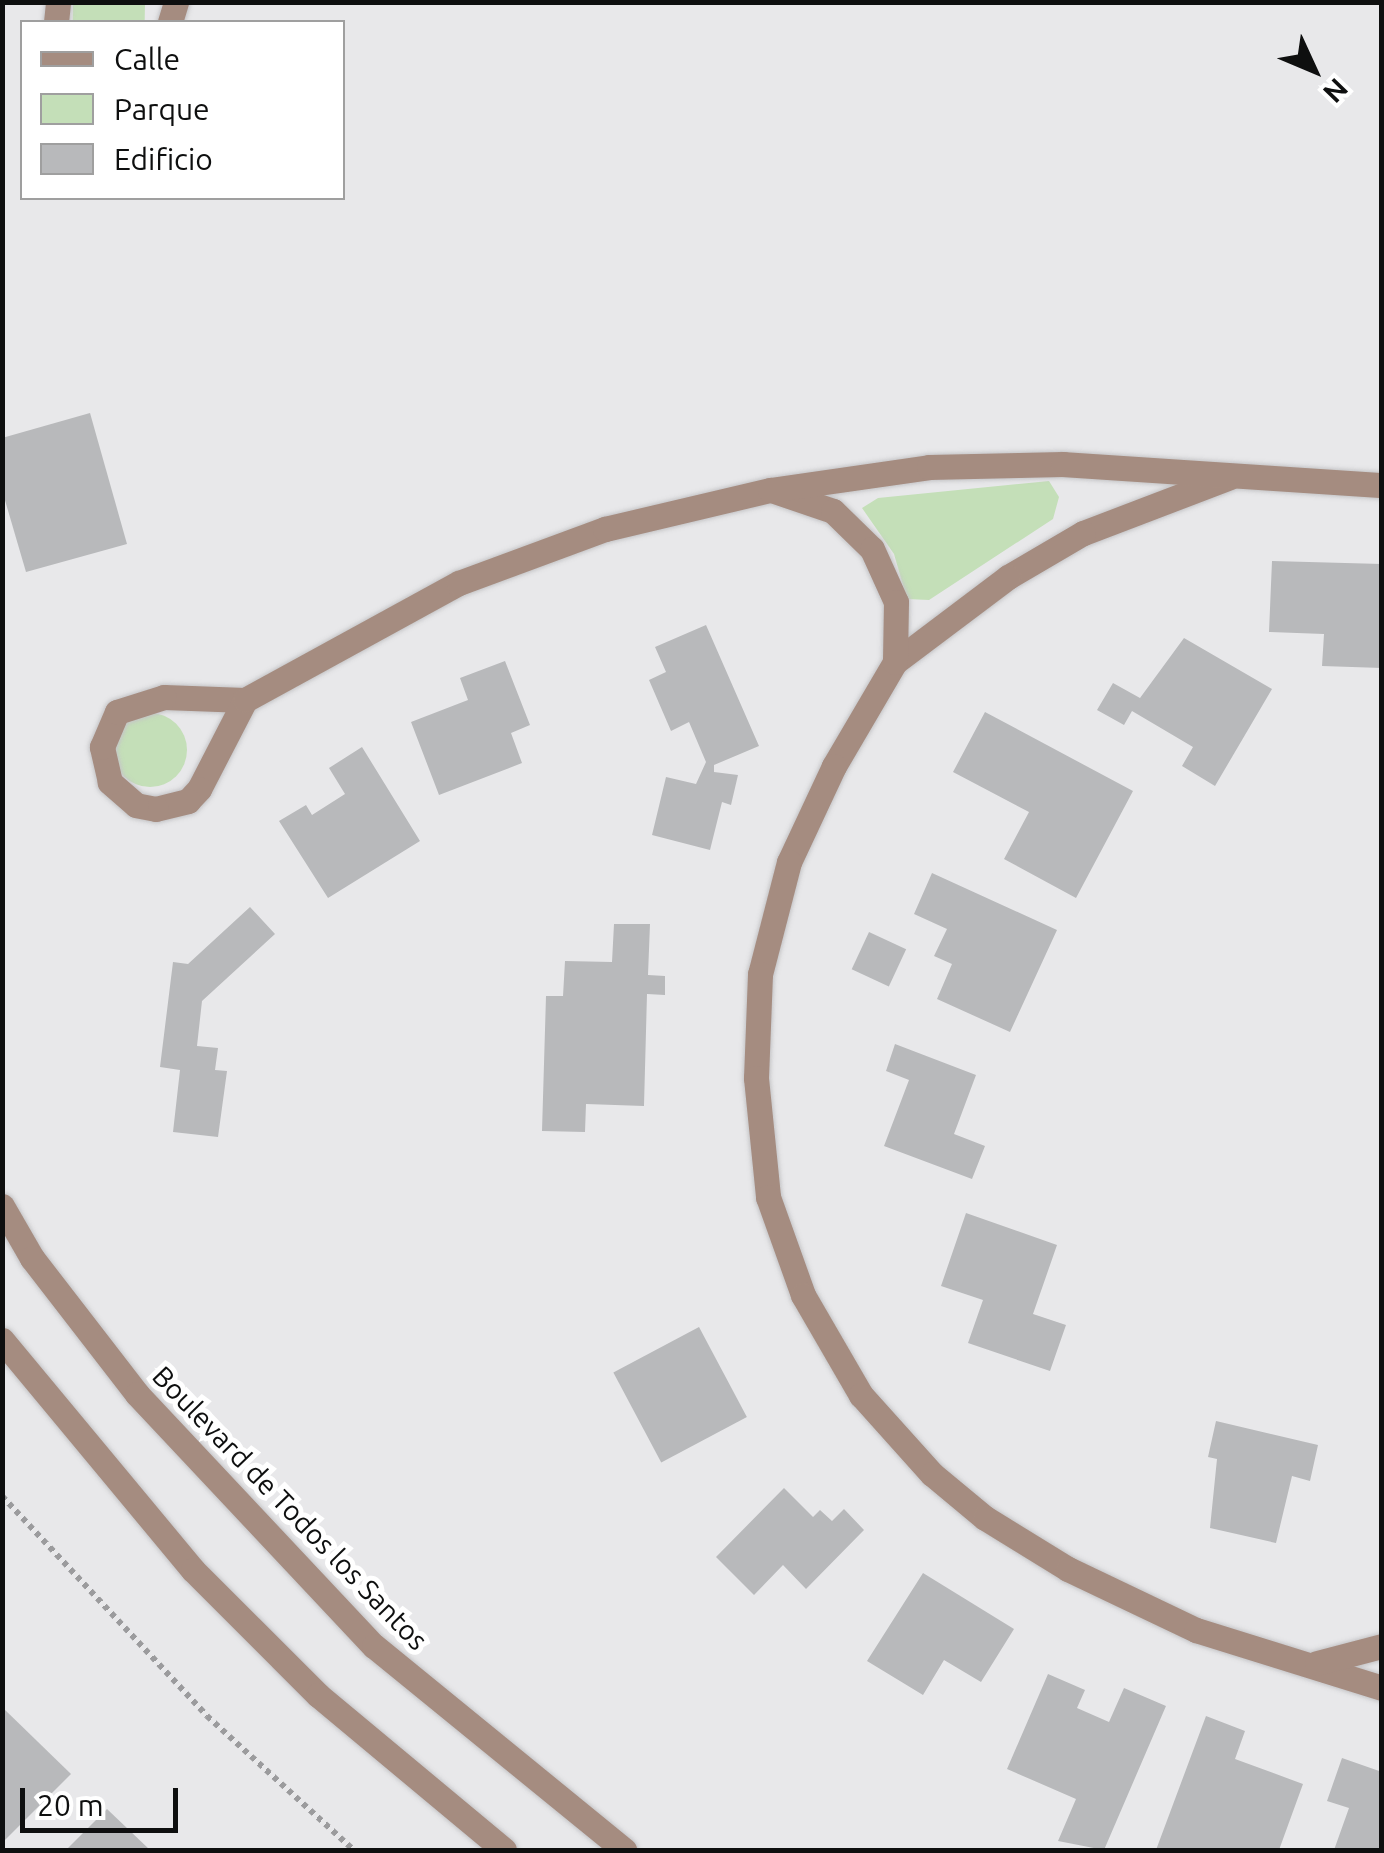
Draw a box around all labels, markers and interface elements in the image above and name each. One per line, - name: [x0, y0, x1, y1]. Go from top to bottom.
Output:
- legend: [20, 20, 345, 200]
- north arrow: [1264, 20, 1364, 120]
- text: Calle: [114, 42, 180, 76]
- text: N: [1318, 73, 1354, 109]
- text: Parque: [114, 92, 210, 126]
- text: Edificio: [114, 142, 213, 176]
- street label: Boulevard de Todos los Santos: [145, 1359, 435, 1657]
- scale bar: [25, 1768, 182, 1830]
- text: 20 m: [37, 1788, 104, 1822]

